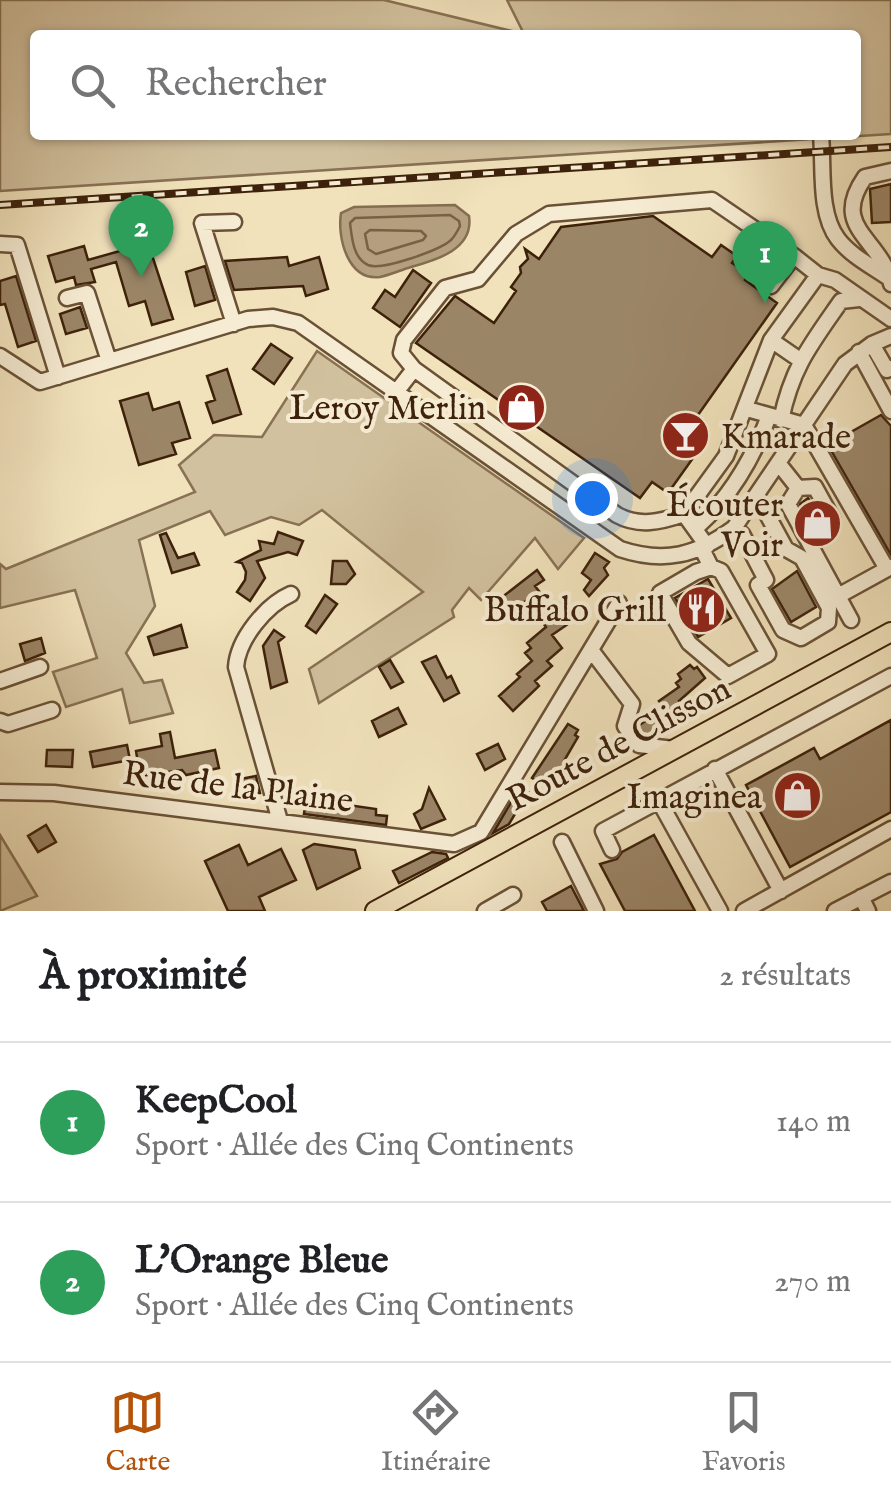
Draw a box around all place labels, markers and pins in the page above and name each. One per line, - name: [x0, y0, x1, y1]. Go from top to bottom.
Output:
- pin: 2: [108, 194, 174, 277]
- pin: 1: [732, 220, 798, 303]
- shop icon: Leroy Merlin: [495, 381, 547, 433]
- place label: Leroy Merlin: [289, 387, 486, 432]
- bar icon: Kmarade: [660, 410, 712, 462]
- place label: Kmarade: [721, 416, 851, 461]
- place label: Écouter Voir: [666, 482, 783, 569]
- shop icon: Écouter Voir: [792, 498, 844, 550]
- restaurant icon: Buffalo Grill: [675, 583, 727, 635]
- place label: Buffalo Grill: [484, 589, 666, 634]
- shop icon: Imaginea: [771, 770, 823, 822]
- place label: Imaginea: [627, 776, 763, 821]

